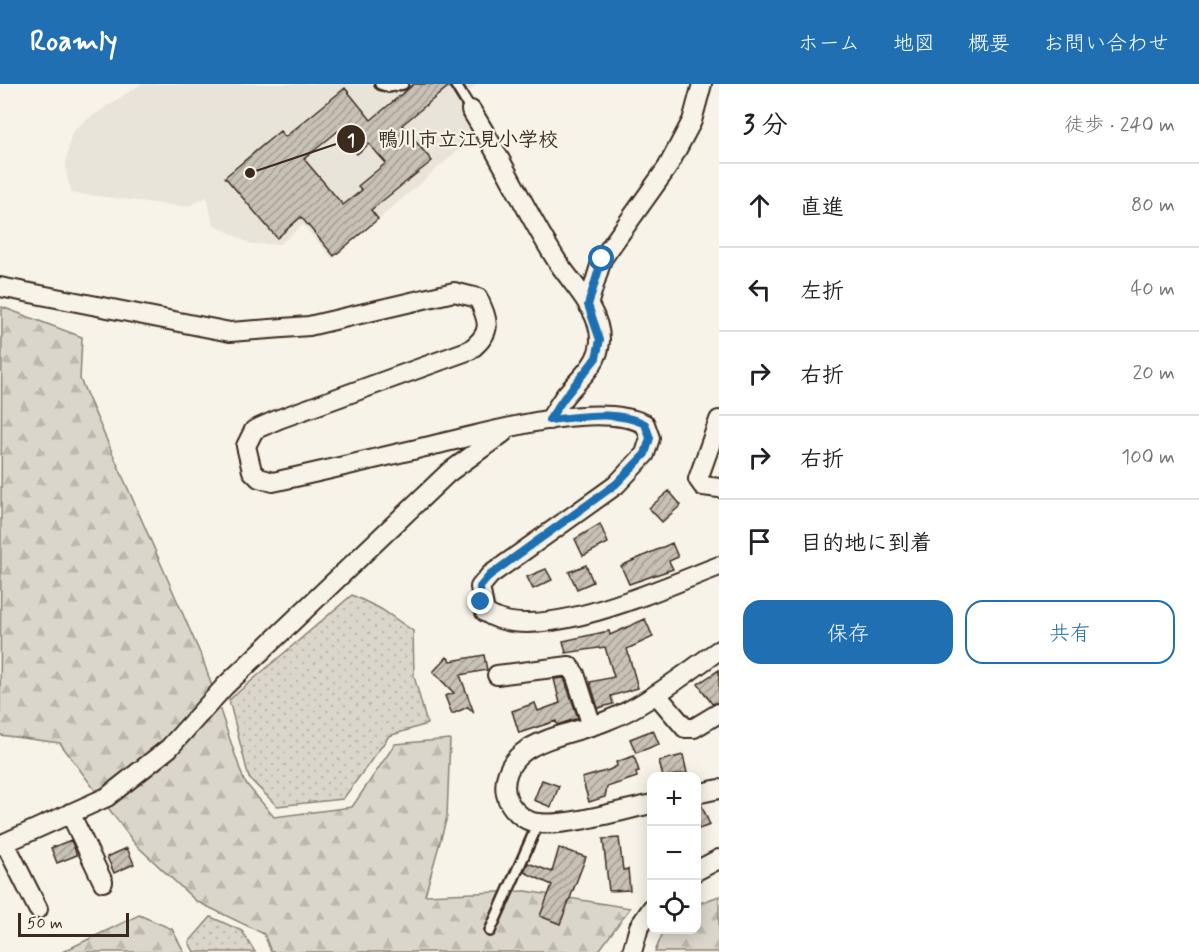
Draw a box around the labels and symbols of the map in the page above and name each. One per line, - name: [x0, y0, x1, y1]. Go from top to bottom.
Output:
- callout: 鴨川市立江見小学校: [336, 120, 570, 158]
- text: 鴨川市立江見小学校: [378, 127, 558, 154]
- text: 1: [347, 129, 355, 153]
- route start: [588, 245, 614, 271]
- route end: [467, 588, 493, 614]
- scale bar: [18, 910, 129, 938]

